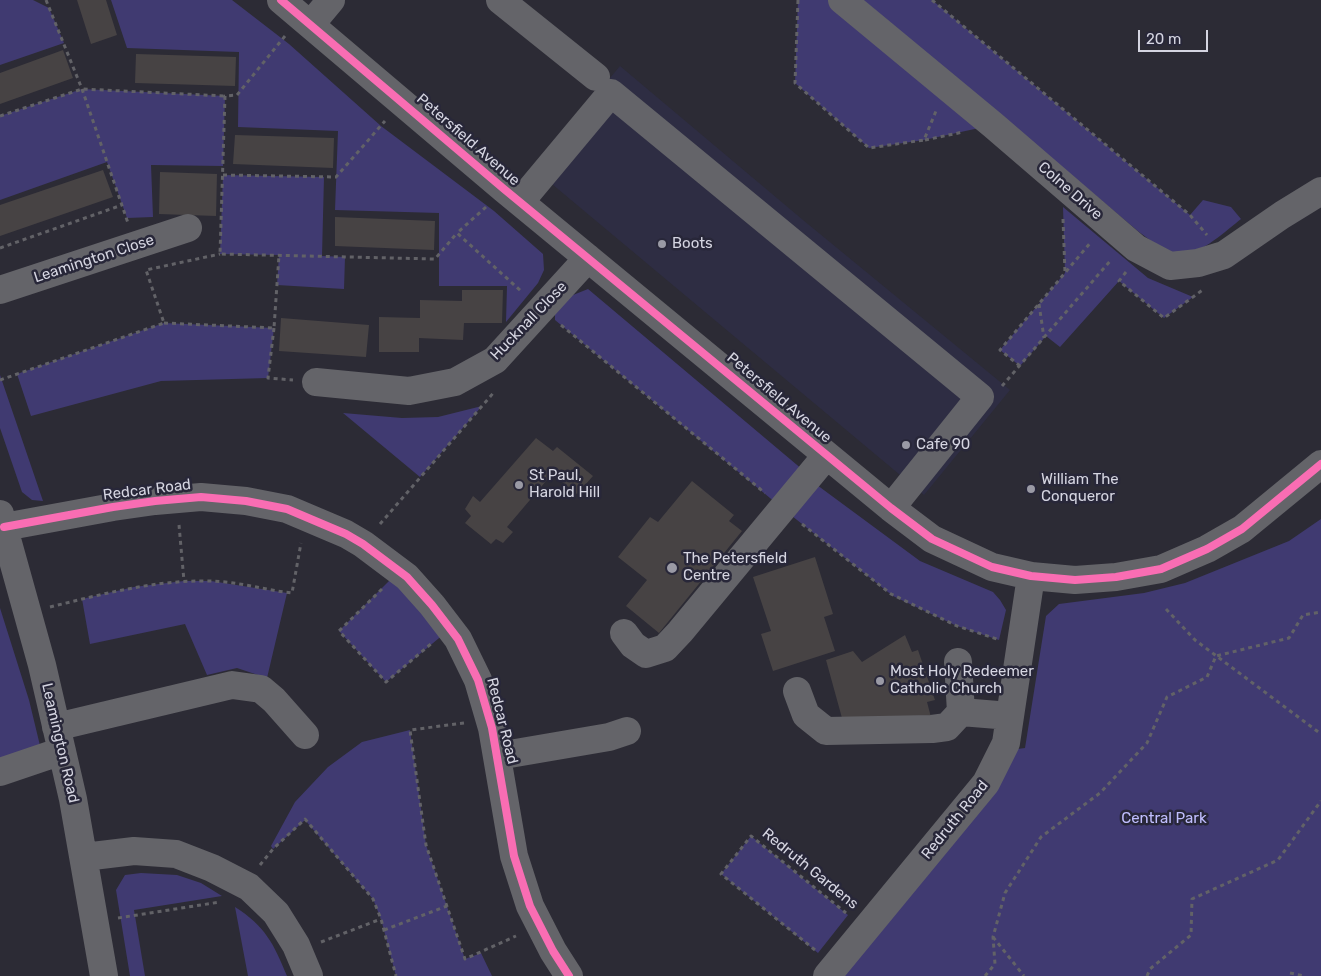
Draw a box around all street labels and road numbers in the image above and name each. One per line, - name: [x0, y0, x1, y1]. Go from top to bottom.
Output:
- street label: Petersfield Avenue: [413, 90, 523, 190]
- street label: Colne Drive: [1034, 158, 1106, 224]
- street label: Leamington Close: [32, 231, 156, 287]
- street label: Hucknall Close: [487, 278, 571, 364]
- street label: Petersfield Avenue: [723, 349, 835, 447]
- street label: Redcar Road: [102, 476, 192, 504]
- street label: Redcar Road: [483, 676, 521, 766]
- street label: Leamington Road: [37, 681, 83, 805]
- street label: Redruth Road: [918, 777, 992, 863]
- street label: Redruth Gardens: [758, 825, 862, 913]

